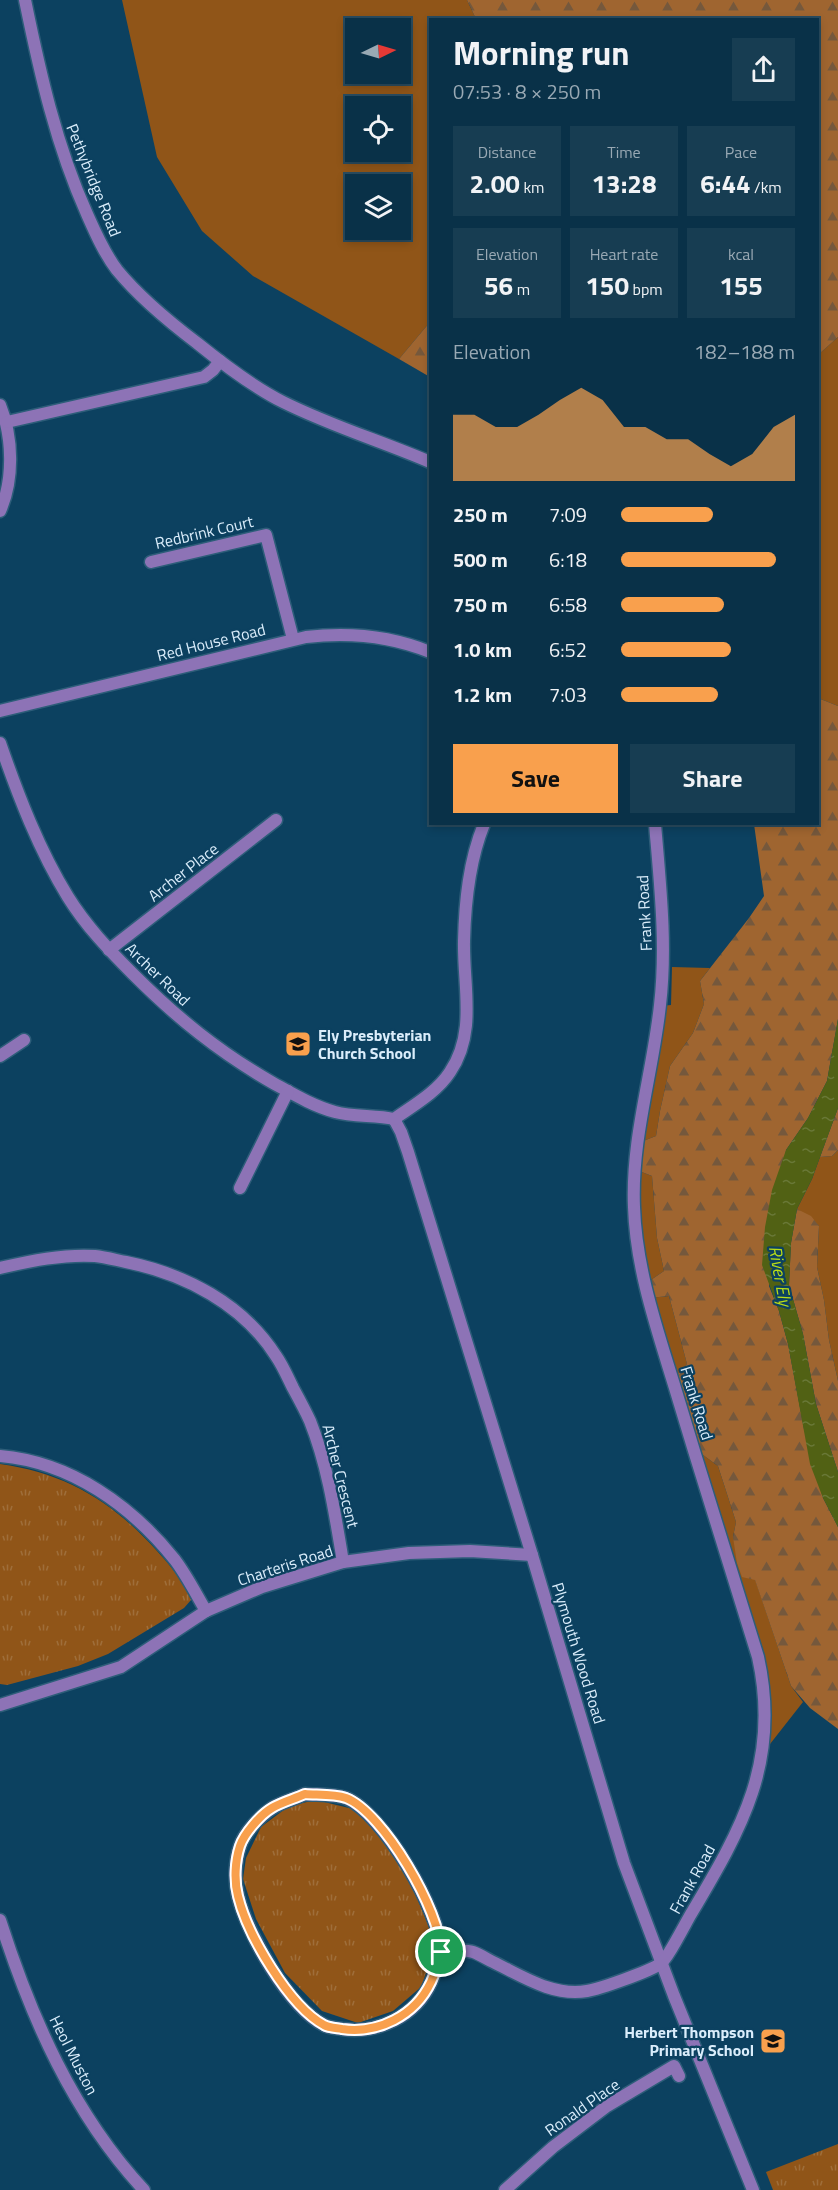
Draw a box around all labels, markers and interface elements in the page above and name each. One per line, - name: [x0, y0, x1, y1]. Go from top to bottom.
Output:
- north arrow: [345, 18, 411, 84]
- map controls: [345, 18, 411, 240]
- text: Morning run: [453, 28, 630, 78]
- button: share: [732, 38, 795, 101]
- text: 07:53 · 8 × 250 m: [453, 76, 601, 107]
- button: locate: [345, 96, 411, 162]
- street label: Pethybridge Road: [60, 120, 128, 240]
- text: Distance: [478, 140, 536, 164]
- text: Time: [607, 140, 641, 164]
- text: Pace: [725, 140, 757, 164]
- text: 2.00: [470, 164, 520, 203]
- text: 13:28: [592, 164, 656, 203]
- text: 6:44: [700, 164, 751, 203]
- button: layers: [345, 174, 411, 240]
- text: km: [520, 175, 544, 199]
- text: /km: [751, 175, 782, 199]
- text: Elevation: [476, 242, 538, 266]
- text: Heart rate: [590, 242, 658, 266]
- text: kcal: [728, 242, 754, 266]
- text: 56: [484, 266, 513, 305]
- text: 150: [585, 266, 629, 305]
- text: 155: [719, 266, 763, 305]
- text: m: [513, 277, 530, 301]
- text: bpm: [629, 277, 663, 301]
- text: Elevation: [453, 336, 531, 367]
- text: 182–188 m: [694, 336, 795, 367]
- text: 250 m: [453, 499, 508, 530]
- text: 7:09: [549, 499, 587, 530]
- street label: Redbrink Court: [153, 509, 256, 555]
- text: 500 m: [453, 544, 508, 575]
- text: 6:18: [549, 544, 587, 575]
- text: 750 m: [453, 589, 508, 620]
- text: 6:58: [549, 589, 587, 620]
- street label: Red House Road: [154, 617, 268, 667]
- text: 1.0 km: [453, 634, 512, 665]
- text: 6:52: [549, 634, 587, 665]
- text: 1.2 km: [453, 679, 512, 710]
- text: 7:03: [549, 679, 587, 710]
- button: Save: [453, 744, 618, 813]
- button: Share: [630, 744, 795, 813]
- street label: Archer Place: [143, 837, 223, 907]
- street label: Frank Road: [630, 874, 658, 952]
- street label: Archer Road: [120, 937, 196, 1011]
- place label: Ely Presbyterian Church School: [318, 1023, 431, 1065]
- school or university icon: Ely Presbyterian Church School: [283, 1029, 313, 1059]
- water label: River Ely: [762, 1244, 799, 1310]
- street label: Frank Road: [674, 1363, 720, 1443]
- street label: Archer Crescent: [317, 1422, 366, 1531]
- street label: Charteris Road: [234, 1538, 336, 1592]
- street label: Plymouth Wood Road: [546, 1580, 612, 1726]
- street label: Frank Road: [663, 1840, 721, 1918]
- pin: [415, 1926, 466, 1977]
- icon: arrive: [424, 1935, 457, 1968]
- street label: Heol Muston: [44, 2011, 104, 2099]
- place label: Herbert Thompson Primary School: [624, 2020, 754, 2062]
- school or university icon: Herbert Thompson Primary School: [758, 2026, 788, 2056]
- street label: Ronald Place: [540, 2072, 624, 2142]

